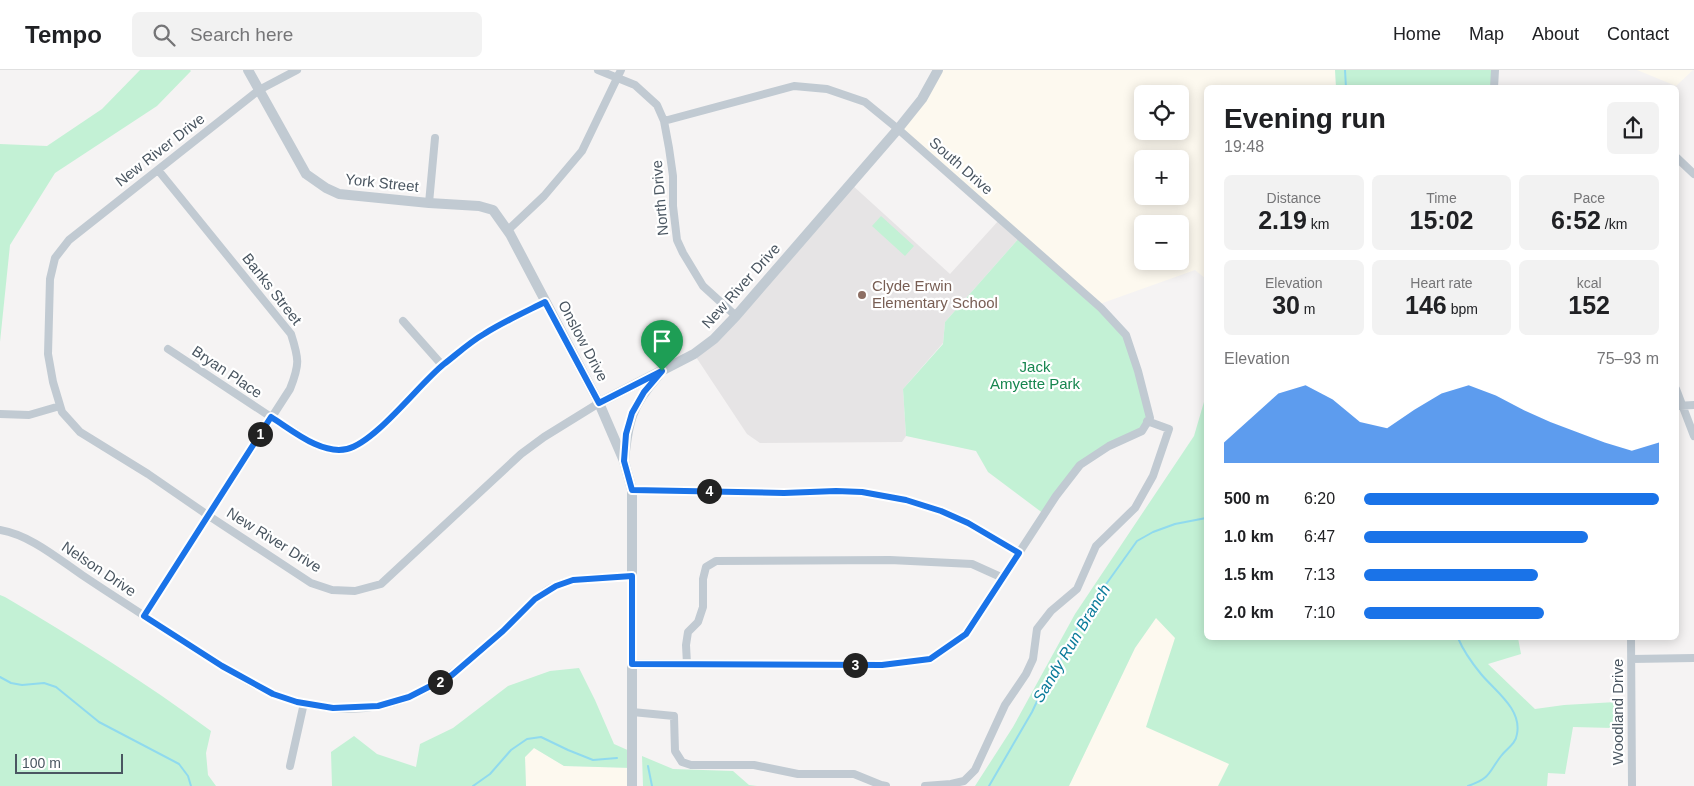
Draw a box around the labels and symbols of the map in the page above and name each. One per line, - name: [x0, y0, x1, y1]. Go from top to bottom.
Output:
- street label: New River Drive: [112, 110, 208, 190]
- street label: South Drive: [926, 133, 996, 198]
- street label: North Drive: [648, 160, 671, 237]
- street label: York Street: [345, 170, 420, 195]
- street label: New River Drive: [698, 240, 783, 332]
- street label: Banks Street: [239, 250, 306, 328]
- place label: Clyde Erwin Elementary School: [872, 277, 998, 311]
- marker: Clyde Erwin Elementary School: [856, 289, 868, 301]
- street label: Onslow Drive: [555, 297, 612, 384]
- pin: [641, 320, 683, 371]
- street label: Bryan Place: [189, 342, 266, 401]
- park label: Jack Amyette Park: [990, 358, 1081, 392]
- pin: 1: [248, 422, 272, 446]
- pin: 4: [696, 478, 722, 504]
- street label: New River Drive: [224, 504, 325, 575]
- street label: Nelson Drive: [59, 538, 140, 600]
- water label: Sandy Run Branch: [1030, 581, 1113, 705]
- pin: 3: [842, 652, 868, 678]
- street label: Woodland Drive: [1609, 659, 1626, 765]
- pin: 2: [428, 670, 452, 694]
- scale bar: [15, 751, 122, 774]

